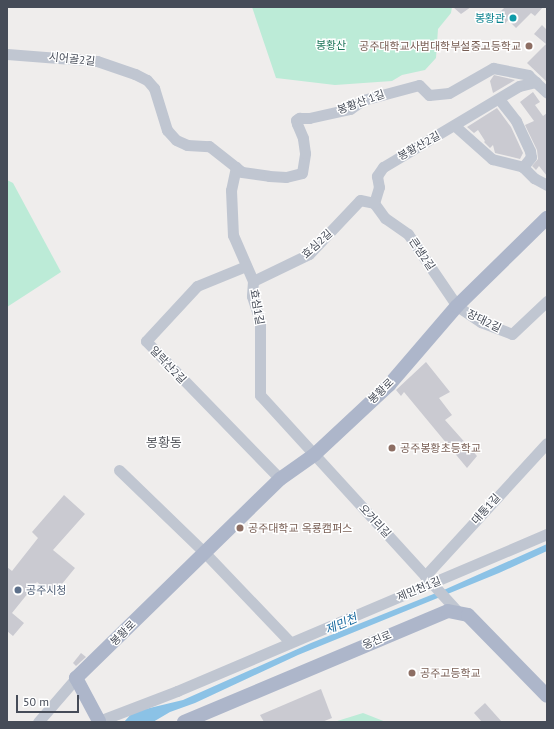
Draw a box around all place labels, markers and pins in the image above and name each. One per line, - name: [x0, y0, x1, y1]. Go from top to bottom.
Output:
- place label: 봉황관: [475, 11, 505, 25]
- marker: 봉황관: [508, 13, 518, 23]
- place label: 공주대학교사범대학부설중고등학교: [359, 39, 521, 53]
- marker: 공주대학교사범대학부설중고등학교: [524, 41, 534, 51]
- place label: 공주봉황초등학교: [400, 441, 481, 455]
- marker: 공주봉황초등학교: [387, 443, 397, 453]
- place label: 공주대학교 옥룡캠퍼스: [248, 521, 352, 535]
- marker: 공주대학교 옥룡캠퍼스: [235, 523, 245, 533]
- place label: 공주시청: [26, 583, 66, 597]
- marker: 공주시청: [13, 585, 23, 595]
- place label: 공주고등학교: [420, 666, 481, 680]
- marker: 공주고등학교: [407, 668, 417, 678]

